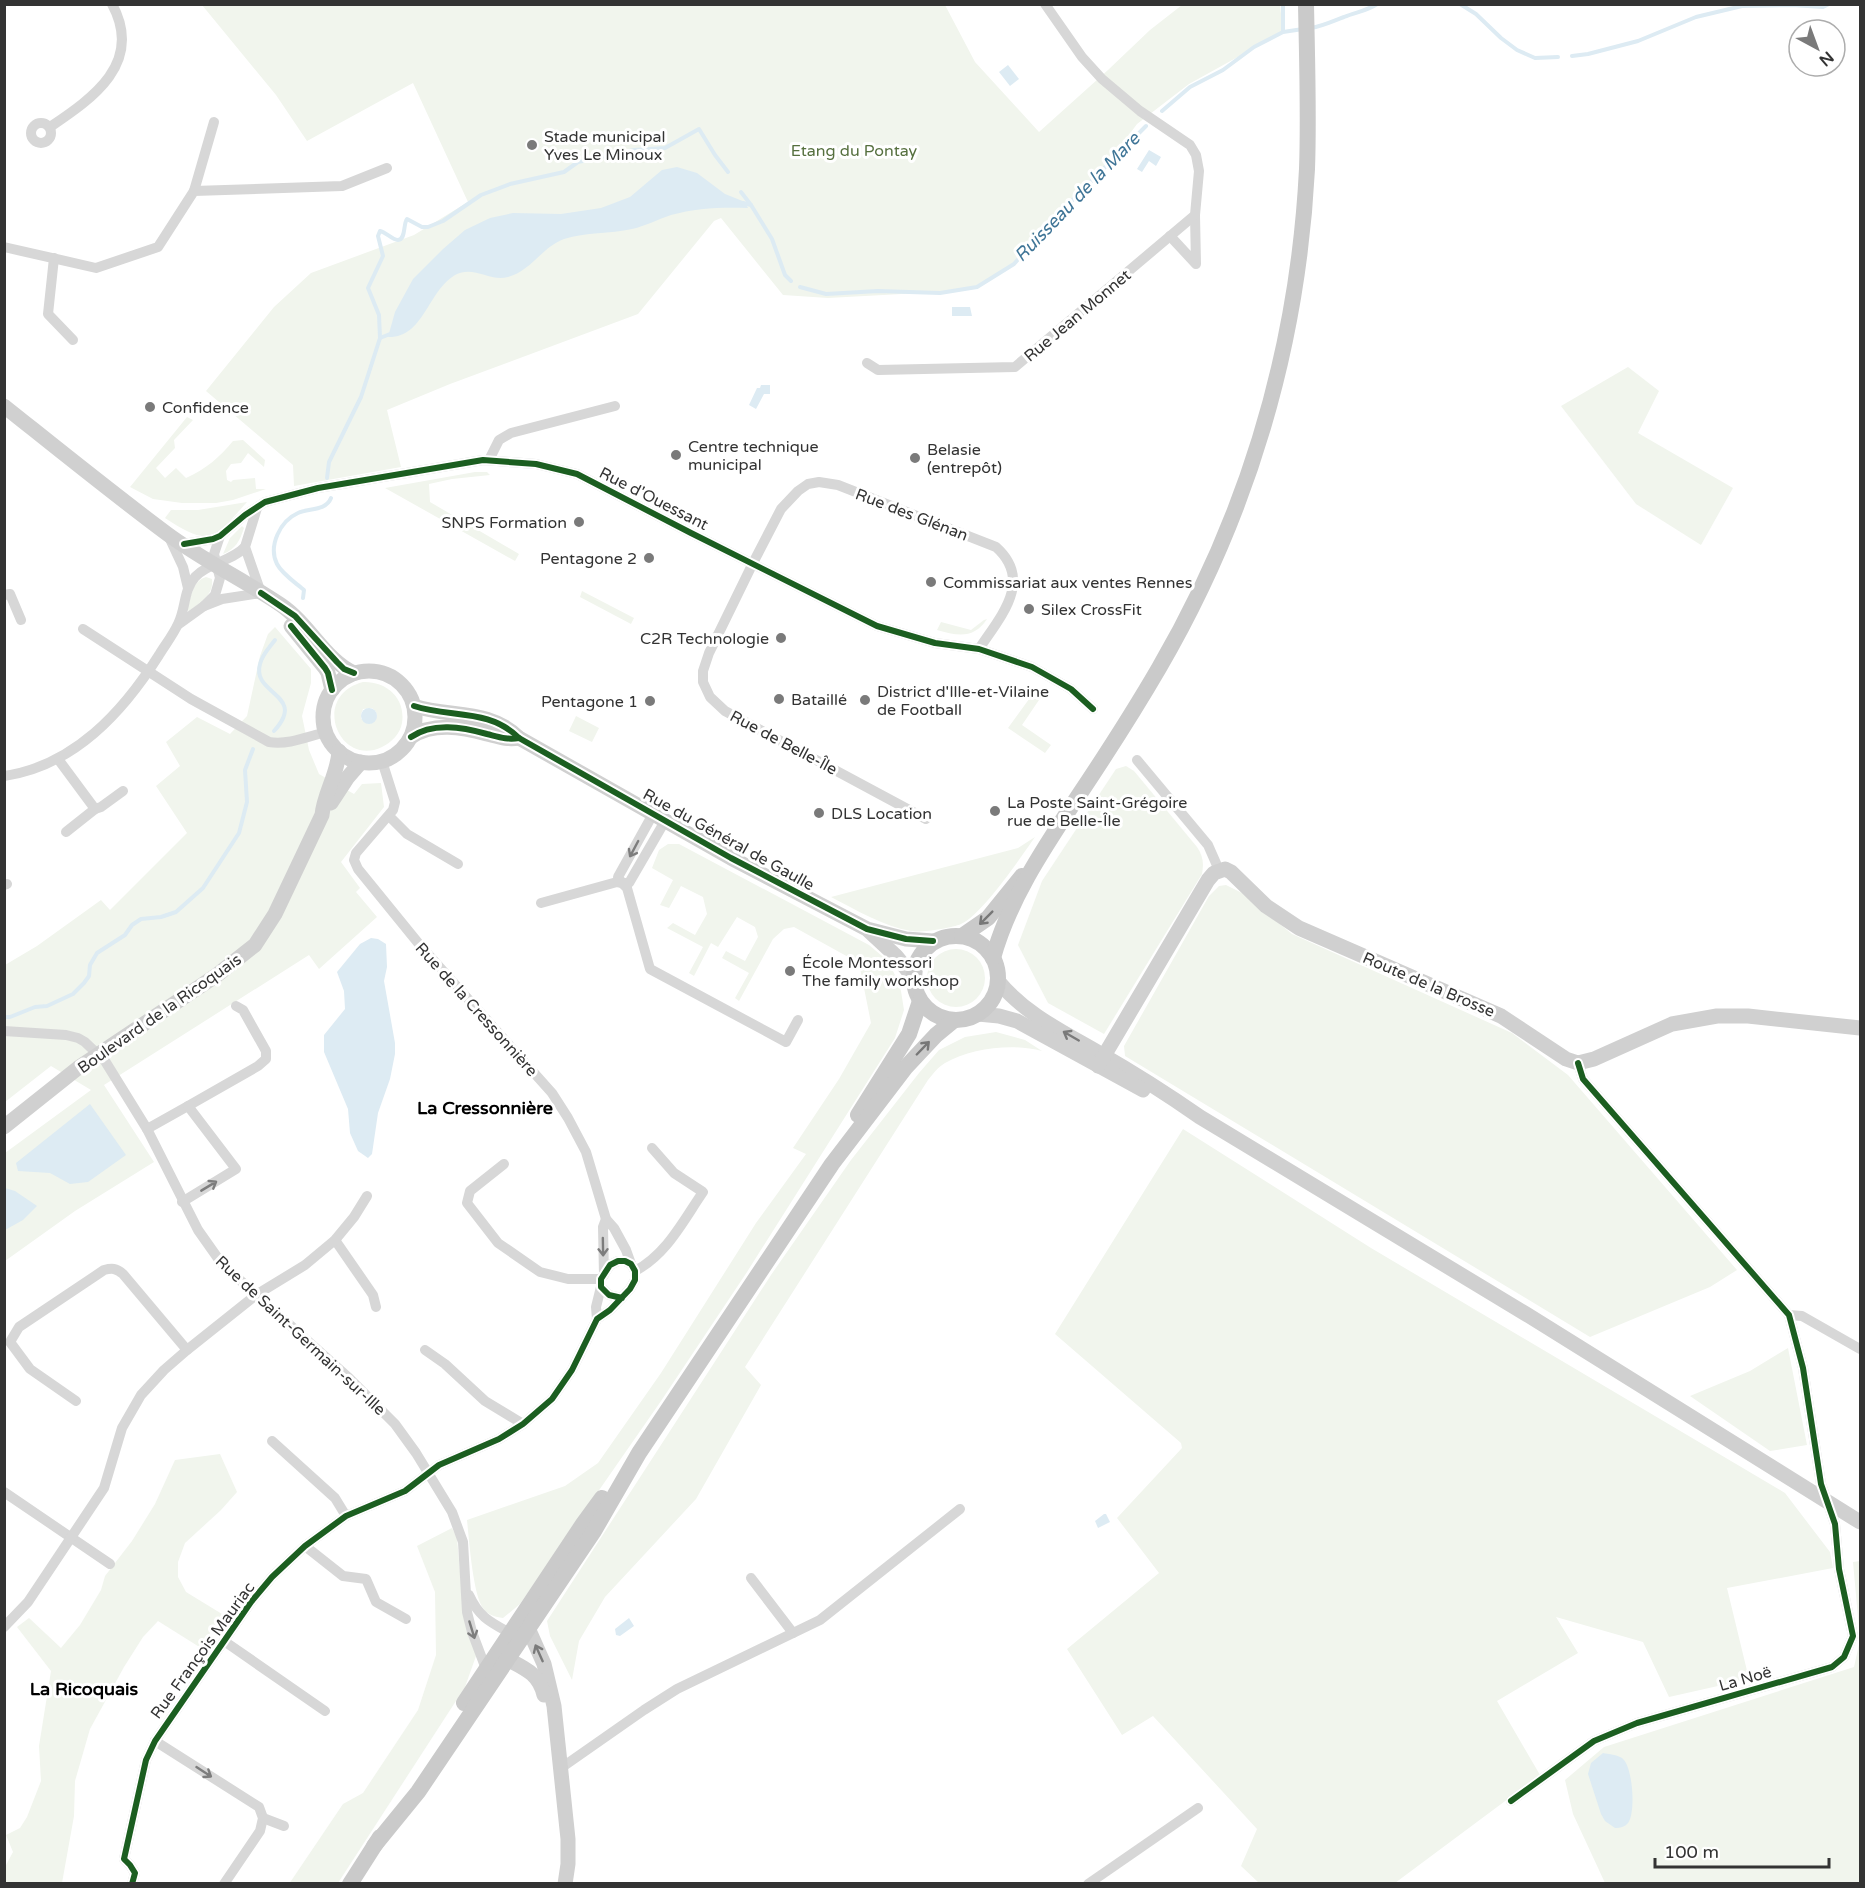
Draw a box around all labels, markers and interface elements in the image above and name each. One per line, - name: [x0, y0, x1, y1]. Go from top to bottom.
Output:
- north arrow: [1787, 18, 1847, 78]
- text: N: [1815, 47, 1838, 70]
- place label: Stade municipal Yves Le Minoux: [544, 127, 666, 165]
- water label: Ruisseau de la Mare: [1010, 127, 1145, 266]
- marker: Stade municipal Yves Le Minoux: [525, 138, 539, 152]
- park label: Etang du Pontay: [791, 141, 918, 161]
- street label: Rue Jean Monnet: [1020, 265, 1135, 366]
- place label: Confidence: [162, 398, 249, 418]
- marker: Confidence: [143, 400, 157, 414]
- place label: Centre technique municipal: [688, 437, 819, 475]
- place label: Belasie (entrepôt): [927, 440, 1002, 478]
- marker: Centre technique municipal: [669, 448, 683, 462]
- marker: Belasie (entrepôt): [908, 451, 922, 465]
- street label: Rue d'Ouessant: [596, 463, 711, 535]
- street label: Rue des Glénan: [853, 484, 971, 546]
- place label: SNPS Formation: [442, 513, 567, 533]
- marker: SNPS Formation: [572, 515, 586, 529]
- place label: Pentagone 2: [540, 549, 637, 569]
- marker: Pentagone 2: [642, 551, 656, 565]
- place label: Commissariat aux ventes Rennes: [943, 573, 1192, 593]
- marker: Commissariat aux ventes Rennes: [924, 575, 938, 589]
- place label: Silex CrossFit: [1041, 600, 1142, 620]
- marker: Silex CrossFit: [1022, 602, 1036, 616]
- place label: C2R Technologie: [640, 629, 769, 649]
- marker: C2R Technologie: [774, 631, 788, 645]
- place label: District d'Ille-et-Vilaine de Football: [877, 682, 1049, 720]
- place label: Bataillé: [791, 690, 847, 710]
- place label: Pentagone 1: [541, 692, 638, 712]
- marker: Bataillé: [772, 692, 786, 706]
- marker: District d'Ille-et-Vilaine de Football: [858, 693, 872, 707]
- marker: Pentagone 1: [643, 694, 657, 708]
- street label: Rue de Belle-Île: [726, 706, 841, 780]
- street label: Rue du Général de Gaulle: [639, 784, 818, 895]
- place label: La Poste Saint-Grégoire rue de Belle-Île: [1007, 793, 1187, 831]
- place label: DLS Location: [831, 804, 932, 824]
- marker: La Poste Saint-Grégoire rue de Belle-Île: [988, 804, 1002, 818]
- marker: DLS Location: [812, 806, 826, 820]
- one-way arrow: [628, 839, 639, 857]
- one-way arrow: [979, 911, 994, 925]
- street label: Rue de la Cressonnière: [411, 939, 542, 1081]
- street label: Route de la Brosse: [1360, 948, 1498, 1022]
- street label: Boulevard de la Ricoquais: [74, 950, 245, 1078]
- place label: École Montessori The family workshop: [802, 953, 959, 991]
- marker: École Montessori The family workshop: [783, 964, 797, 978]
- one-way arrow: [1063, 1030, 1080, 1042]
- one-way arrow: [916, 1041, 930, 1056]
- district label: La Cressonnière: [417, 1097, 553, 1119]
- one-way arrow: [200, 1179, 217, 1191]
- one-way arrow: [598, 1236, 609, 1256]
- street label: Rue de Saint-Germain-sur-Ille: [211, 1252, 390, 1420]
- street label: Rue François Mauriac: [146, 1578, 259, 1723]
- one-way arrow: [467, 1620, 478, 1639]
- one-way arrow: [533, 1644, 544, 1662]
- street label: La Noë: [1717, 1662, 1774, 1696]
- district label: La Ricoquais: [30, 1678, 139, 1700]
- one-way arrow: [195, 1766, 212, 1778]
- scale bar: [1655, 1831, 1829, 1869]
- text: 100 m: [1664, 1841, 1719, 1863]

